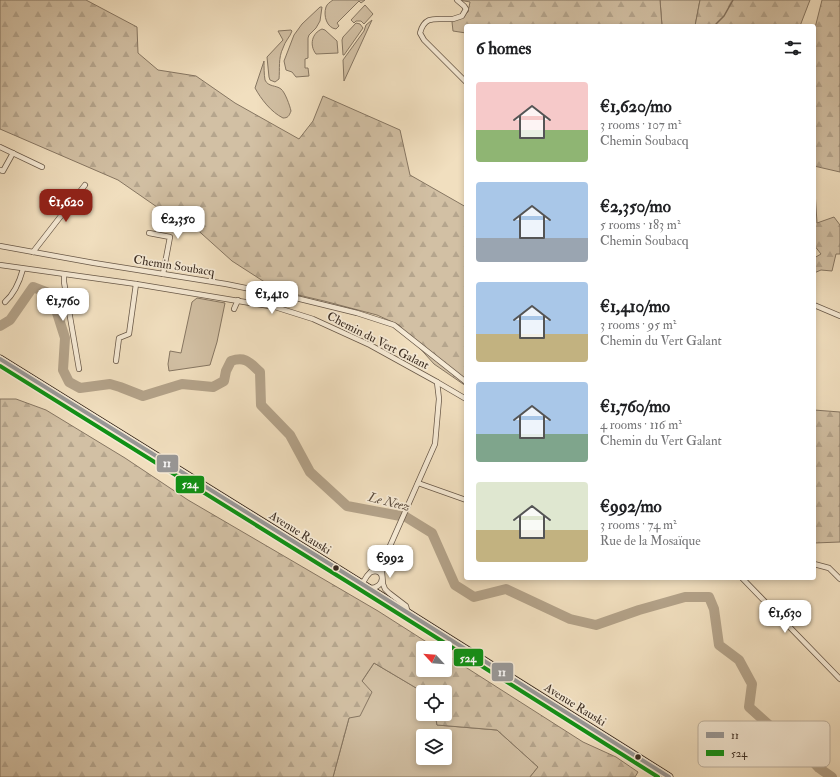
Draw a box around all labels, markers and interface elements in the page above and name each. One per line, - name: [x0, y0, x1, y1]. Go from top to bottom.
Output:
- icon: filters: [782, 37, 804, 59]
- text: 6 homes: [476, 38, 531, 59]
- text: €1,620/mo: [600, 96, 672, 117]
- icon: home: [508, 98, 556, 146]
- text: 3 rooms · 107 m²: [600, 117, 681, 133]
- text: Chemin Soubacq: [600, 133, 689, 149]
- pin: €1,620: [33, 189, 99, 223]
- text: €1,620: [48, 194, 84, 210]
- text: €2,350/mo: [600, 196, 671, 217]
- icon: home: [508, 198, 556, 246]
- pin: €2,350: [145, 206, 211, 240]
- text: €2,350: [161, 211, 195, 227]
- text: 5 rooms · 183 m²: [600, 217, 681, 233]
- text: Chemin Soubacq: [600, 233, 689, 249]
- street label: Chemin Soubacq: [132, 252, 216, 280]
- pin: €1,410: [239, 281, 305, 315]
- text: €1,410: [255, 286, 289, 302]
- pin: €1,760: [30, 288, 96, 322]
- text: €1,760: [46, 293, 80, 309]
- text: €1,410/mo: [600, 296, 670, 317]
- icon: home: [508, 298, 556, 346]
- street label: Chemin du Vert Galant: [325, 309, 432, 373]
- text: 3 rooms · 95 m²: [600, 317, 676, 333]
- text: Chemin du Vert Galant: [600, 333, 722, 349]
- text: €1,760/mo: [600, 396, 670, 417]
- icon: home: [508, 398, 556, 446]
- text: 4 rooms · 116 m²: [600, 417, 682, 433]
- text: Chemin du Vert Galant: [600, 433, 722, 449]
- line badge: 11: [156, 454, 179, 473]
- text: 11: [163, 457, 171, 470]
- line badge: 524: [175, 475, 205, 494]
- text: 524: [182, 478, 199, 492]
- water label: Le Neez: [365, 489, 412, 515]
- text: €992/mo: [600, 496, 662, 517]
- icon: home: [508, 498, 556, 546]
- street label: Avenue Rauski: [265, 508, 334, 558]
- text: 3 rooms · 74 m²: [600, 517, 677, 533]
- text: Rue de la Mosaïque: [600, 533, 701, 549]
- pin: €992: [366, 545, 414, 579]
- text: €992: [376, 550, 404, 566]
- unlabelled marker: [331, 563, 341, 573]
- pin: €1,630: [752, 600, 818, 634]
- text: €1,630: [768, 605, 802, 621]
- north arrow: [416, 641, 452, 677]
- map controls: [416, 641, 452, 765]
- line badge: 524: [453, 648, 484, 667]
- text: 524: [460, 652, 477, 666]
- line badge: 11: [491, 662, 514, 682]
- text: 11: [498, 666, 506, 679]
- street label: Avenue Rauski: [540, 680, 609, 730]
- button: locate: [416, 685, 452, 721]
- legend: [698, 721, 830, 767]
- button: layers: [416, 729, 452, 765]
- text: 11: [731, 729, 739, 742]
- text: 524: [731, 747, 748, 760]
- unlabelled marker: [633, 752, 643, 762]

